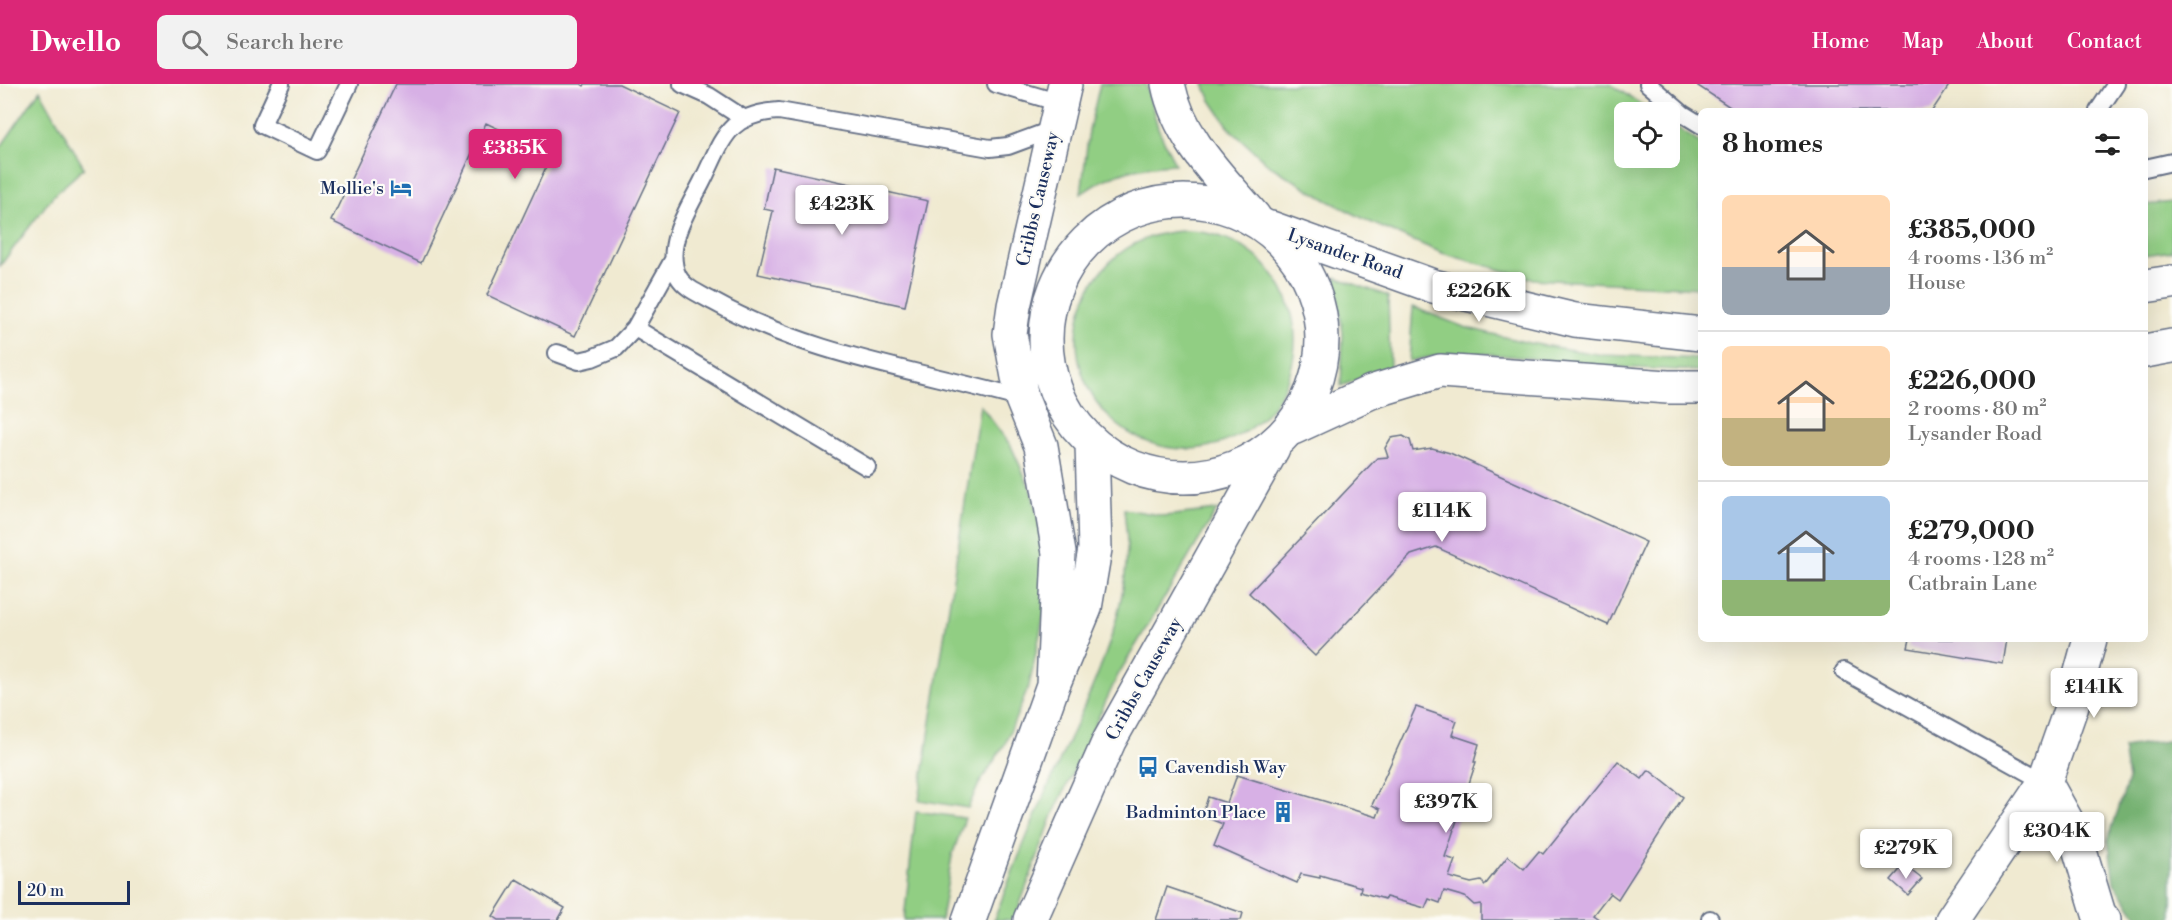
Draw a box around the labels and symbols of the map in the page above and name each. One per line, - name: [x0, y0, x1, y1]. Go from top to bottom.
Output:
- pin: £385K: [473, 129, 557, 180]
- street label: Cribbs Causeway: [1011, 129, 1065, 269]
- hotel icon: Mollie's: [389, 176, 413, 200]
- place label: Mollie's: [320, 177, 384, 200]
- pin: £423K: [800, 185, 884, 236]
- street label: Lysander Road: [1284, 224, 1406, 285]
- pin: £226K: [1437, 272, 1521, 323]
- pin: £114K: [1400, 492, 1484, 543]
- street label: Cribbs Causeway: [1101, 613, 1188, 745]
- pin: £141K: [2052, 668, 2136, 719]
- bus stop icon: Cavendish Way: [1136, 755, 1160, 779]
- place label: Cavendish Way: [1165, 756, 1286, 779]
- pin: £397K: [1404, 783, 1488, 834]
- building icon: Badminton Place: [1271, 800, 1295, 824]
- place label: Badminton Place: [1125, 801, 1266, 824]
- pin: £304K: [2015, 812, 2099, 863]
- pin: £279K: [1864, 829, 1948, 880]
- scale bar: [18, 878, 130, 906]

